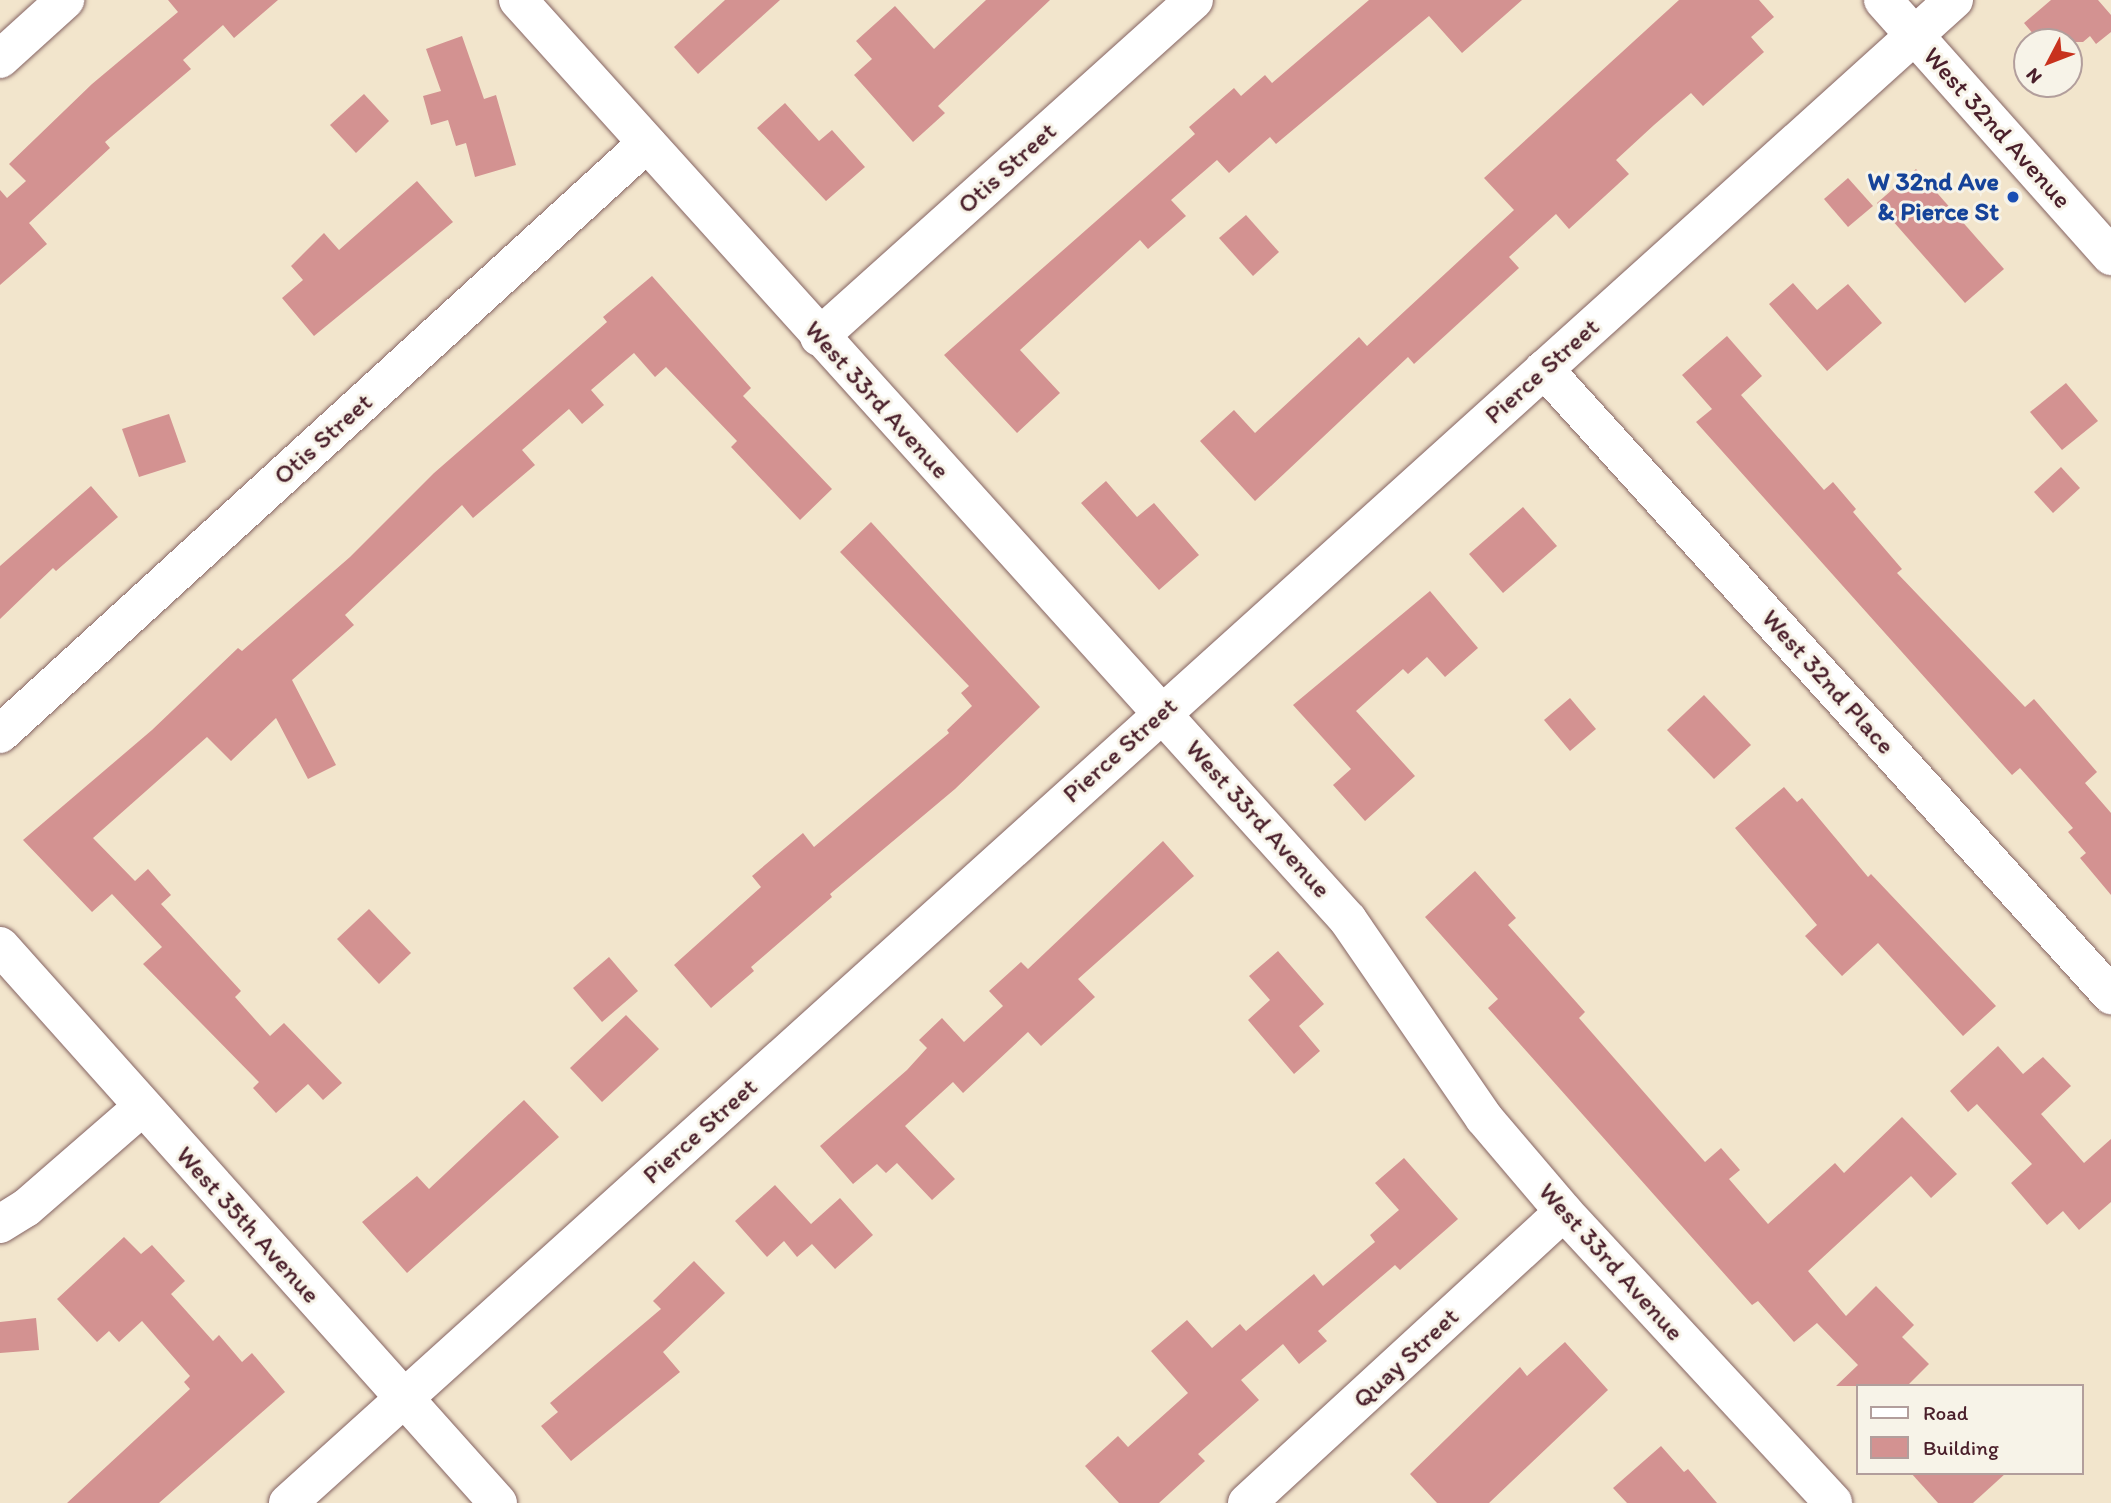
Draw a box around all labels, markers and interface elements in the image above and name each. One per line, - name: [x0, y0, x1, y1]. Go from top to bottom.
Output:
- north arrow: [2013, 28, 2083, 98]
- street label: West 32nd Avenue: [1917, 42, 2077, 214]
- text: N: [2021, 64, 2046, 89]
- street label: Otis Street: [951, 116, 1063, 220]
- place label: W 32nd Ave & Pierce St: [1868, 166, 1999, 228]
- marker: W 32nd Ave & Pierce St: [2005, 189, 2021, 205]
- street label: Pierce Street: [1478, 312, 1606, 430]
- street label: West 33rd Avenue: [798, 315, 956, 485]
- street label: Otis Street: [267, 387, 379, 491]
- street label: West 32nd Place: [1755, 604, 1901, 760]
- street label: Pierce Street: [1056, 691, 1184, 809]
- street label: West 33rd Avenue: [1179, 734, 1337, 904]
- street label: Pierce Street: [636, 1072, 764, 1190]
- street label: West 35th Avenue: [170, 1141, 326, 1309]
- street label: West 33rd Avenue: [1532, 1177, 1690, 1347]
- street label: Quay Street: [1347, 1301, 1465, 1415]
- legend: [1856, 1384, 2083, 1475]
- text: Road: [1923, 1400, 1968, 1425]
- text: Building: [1923, 1435, 1999, 1460]

